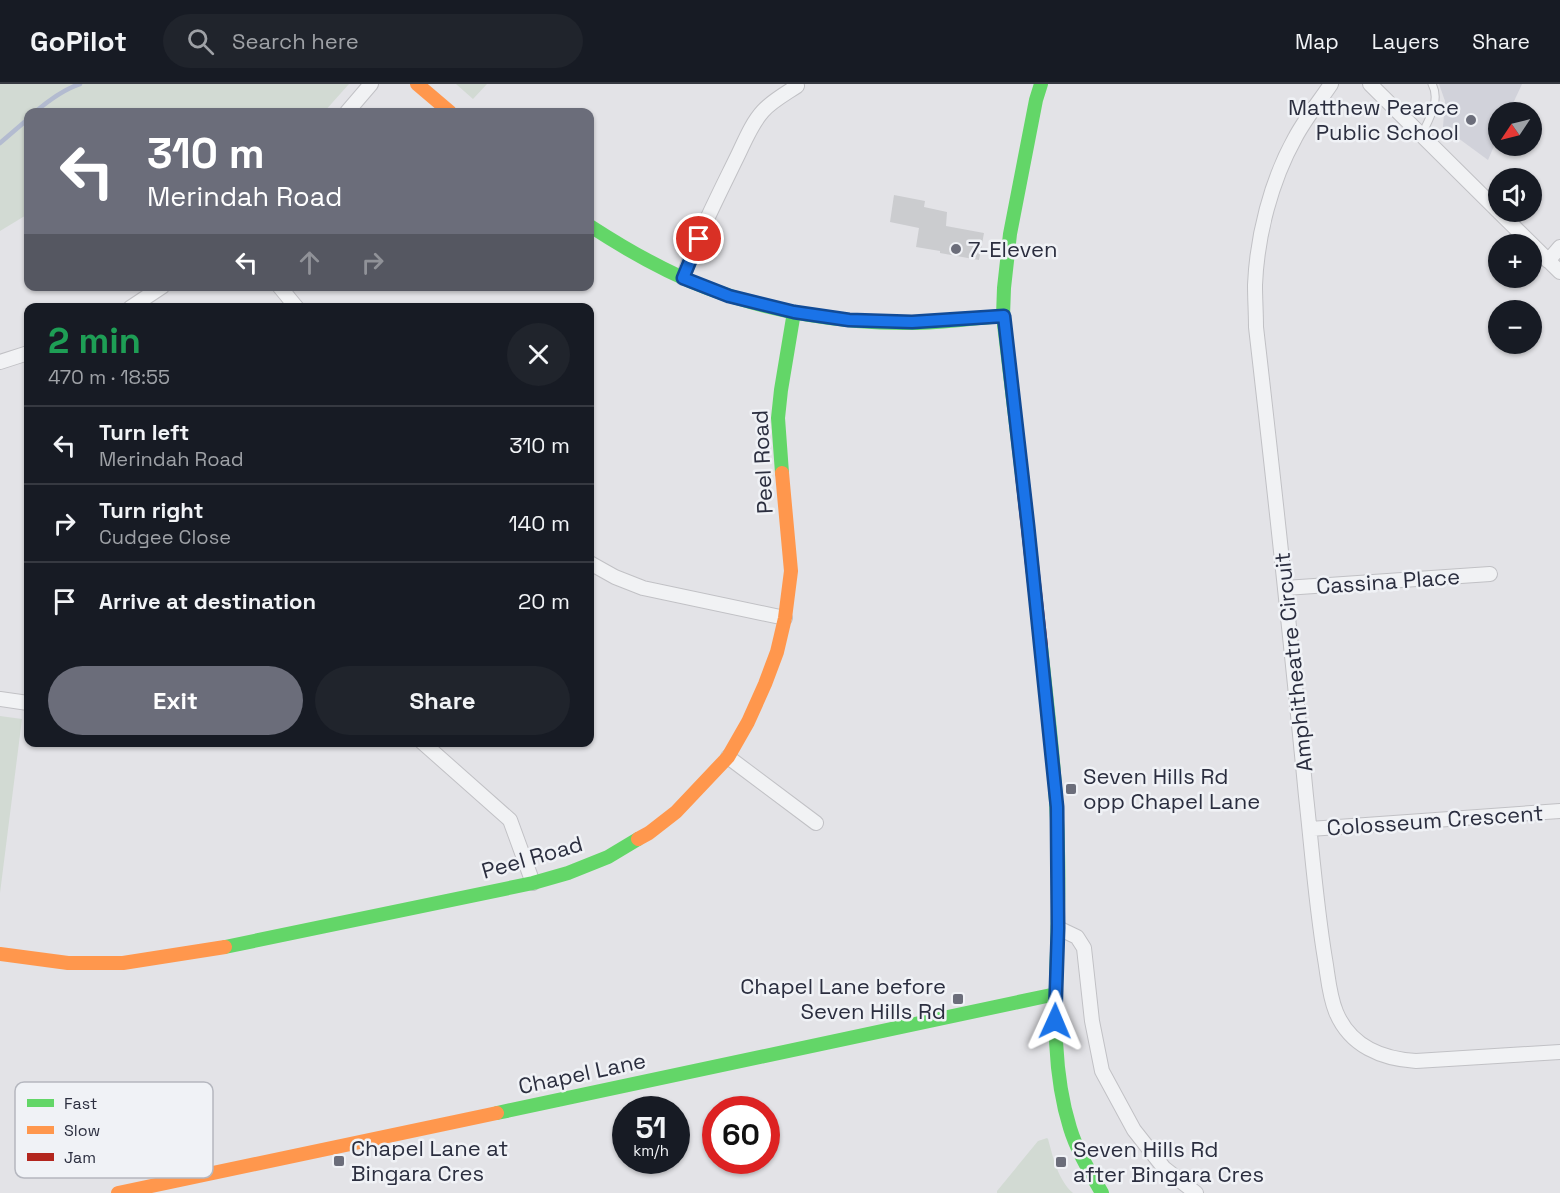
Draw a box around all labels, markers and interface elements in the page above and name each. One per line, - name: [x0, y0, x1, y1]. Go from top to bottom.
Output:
- search box: [163, 14, 583, 68]
- text: GoPilot: [30, 23, 127, 59]
- icon: search: [184, 25, 217, 58]
- text: Search here: [232, 27, 359, 55]
- text: Map: [1295, 28, 1339, 55]
- text: Layers: [1372, 28, 1439, 55]
- text: Share: [1472, 28, 1530, 55]
- place label: Matthew Pearce Public School: [1288, 93, 1459, 146]
- north arrow: [1488, 102, 1542, 156]
- map controls: [1488, 102, 1542, 354]
- marker: Matthew Pearce Public School: [1464, 113, 1478, 127]
- text: 310 m: [147, 127, 265, 180]
- icon: left: [48, 132, 126, 210]
- button: sound: [1488, 168, 1542, 222]
- text: Merindah Road: [147, 179, 342, 214]
- pin: [673, 213, 724, 264]
- icon: arrive: [682, 222, 715, 255]
- button: +: [1488, 234, 1542, 288]
- place label: 7-Eleven: [968, 235, 1057, 263]
- marker: 7-Eleven: [949, 242, 963, 256]
- icon: left: [230, 246, 263, 279]
- icon: ahead: [293, 246, 326, 279]
- icon: right: [356, 246, 389, 279]
- button: −: [1488, 300, 1542, 354]
- text: 2 min: [48, 318, 141, 364]
- button: close: [507, 323, 570, 386]
- text: 470 m · 18:55: [48, 364, 170, 390]
- street label: Peel Road: [745, 409, 779, 515]
- text: Turn left: [99, 418, 189, 446]
- icon: left: [48, 429, 81, 462]
- text: 310 m: [509, 431, 570, 459]
- text: Merindah Road: [99, 446, 244, 472]
- text: Turn right: [99, 496, 204, 524]
- icon: right: [48, 507, 81, 540]
- text: 140 m: [508, 509, 570, 537]
- text: Cudgee Close: [99, 524, 231, 550]
- street label: Amphitheatre Circuit: [1268, 551, 1318, 773]
- street label: Cassina Place: [1315, 562, 1461, 600]
- icon: arrive: [48, 585, 81, 618]
- text: Arrive at destination: [99, 587, 316, 615]
- text: 20 m: [518, 587, 570, 615]
- button: Exit: [48, 666, 303, 735]
- button: Share: [315, 666, 570, 735]
- place label: Seven Hills Rd opp Chapel Lane: [1083, 762, 1260, 815]
- marker: Seven Hills Rd opp Chapel Lane: [1064, 782, 1078, 796]
- street label: Colosseum Crescent: [1326, 798, 1544, 842]
- street label: Peel Road: [478, 829, 586, 885]
- place label: Chapel Lane before Seven Hills Rd: [740, 972, 946, 1025]
- position arrow: [1023, 989, 1087, 1053]
- marker: Chapel Lane before Seven Hills Rd: [951, 992, 965, 1006]
- street label: Chapel Lane: [516, 1046, 648, 1100]
- legend: [15, 1082, 213, 1178]
- text: Fast: [64, 1093, 97, 1114]
- speed limit sign: 60: [702, 1096, 780, 1174]
- text: 51: [635, 1108, 667, 1147]
- text: Slow: [64, 1120, 100, 1141]
- place label: Chapel Lane at Bingara Cres: [351, 1134, 508, 1187]
- place label: Seven Hills Rd after Bingara Cres: [1073, 1135, 1264, 1188]
- text: km/h: [633, 1141, 669, 1160]
- text: Jam: [64, 1147, 96, 1168]
- marker: Chapel Lane at Bingara Cres: [332, 1154, 346, 1168]
- marker: Seven Hills Rd after Bingara Cres: [1054, 1155, 1068, 1169]

